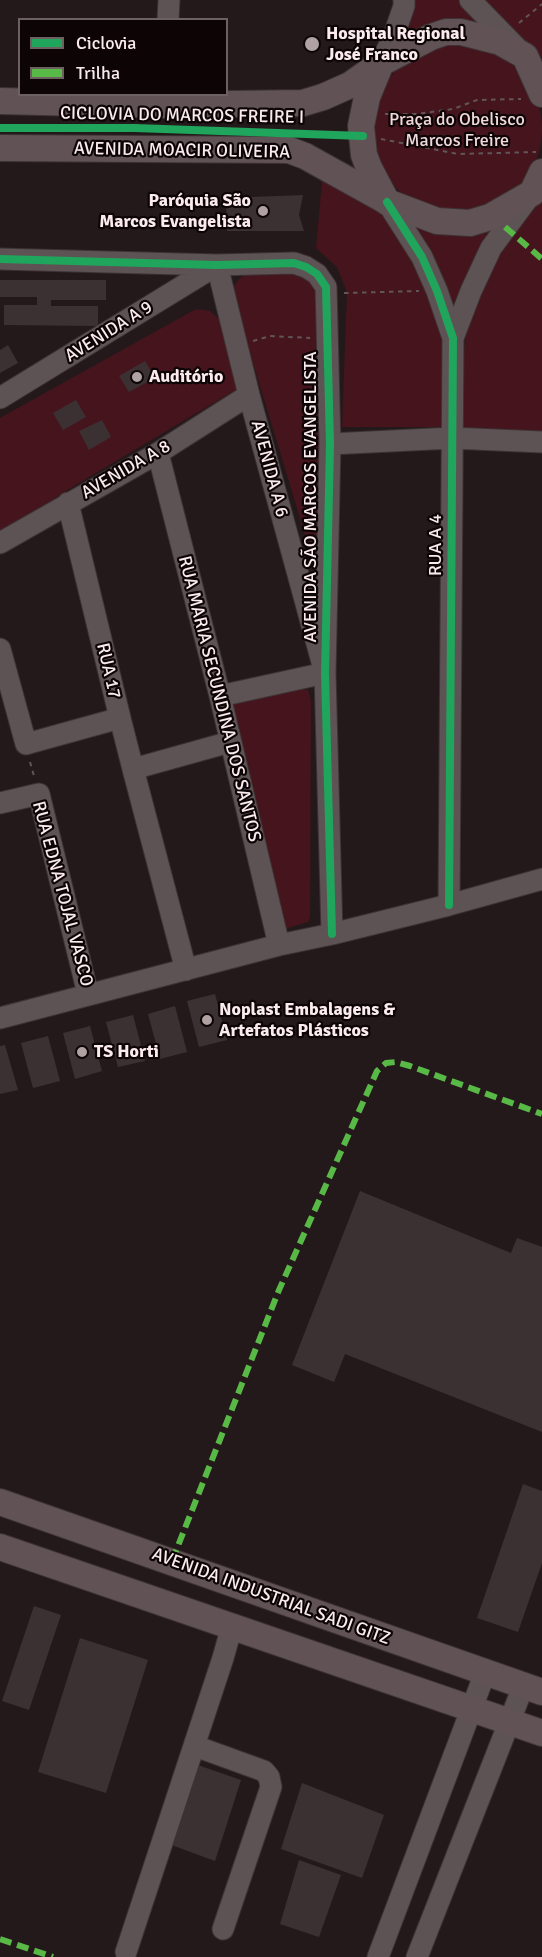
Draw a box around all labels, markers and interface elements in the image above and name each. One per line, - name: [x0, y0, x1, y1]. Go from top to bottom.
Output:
- legend: [18, 18, 228, 96]
- place label: Hospital Regional José Franco: [326, 23, 465, 66]
- text: Ciclovia: [76, 32, 136, 54]
- marker: Hospital Regional José Franco: [303, 35, 321, 53]
- text: Trilha: [76, 62, 120, 84]
- street label: CICLOVIA DO MARCOS FREIRE I: [60, 103, 304, 129]
- park label: Praça do Obelisco Marcos Freire: [389, 109, 525, 152]
- street label: AVENIDA MOACIR OLIVEIRA: [74, 138, 290, 164]
- place label: Paróquia São Marcos Evangelista: [99, 190, 251, 232]
- marker: Paróquia São Marcos Evangelista: [256, 204, 270, 218]
- street label: AVENIDA A 9: [61, 297, 157, 367]
- street label: AVENIDA SÃO MARCOS EVANGELISTA: [300, 351, 322, 643]
- place label: Auditório: [149, 366, 223, 388]
- marker: Auditório: [130, 370, 144, 384]
- street label: AVENIDA A 6: [246, 418, 292, 520]
- street label: AVENIDA A 8: [78, 436, 174, 504]
- street label: RUA A 4: [425, 514, 447, 576]
- street label: RUA MARIA SECUNDINA DOS SANTOS: [173, 554, 265, 844]
- street label: RUA 17: [91, 641, 125, 701]
- street label: RUA EDNA TOJAL VASCO: [27, 799, 97, 989]
- place label: Noplast Embalagens & Artefatos Plásticos: [219, 999, 395, 1042]
- marker: Noplast Embalagens & Artefatos Plásticos: [200, 1013, 214, 1027]
- place label: TS Horti: [94, 1041, 159, 1063]
- marker: TS Horti: [75, 1045, 89, 1059]
- street label: AVENIDA INDUSTRIAL SADI GITZ: [149, 1544, 393, 1650]

